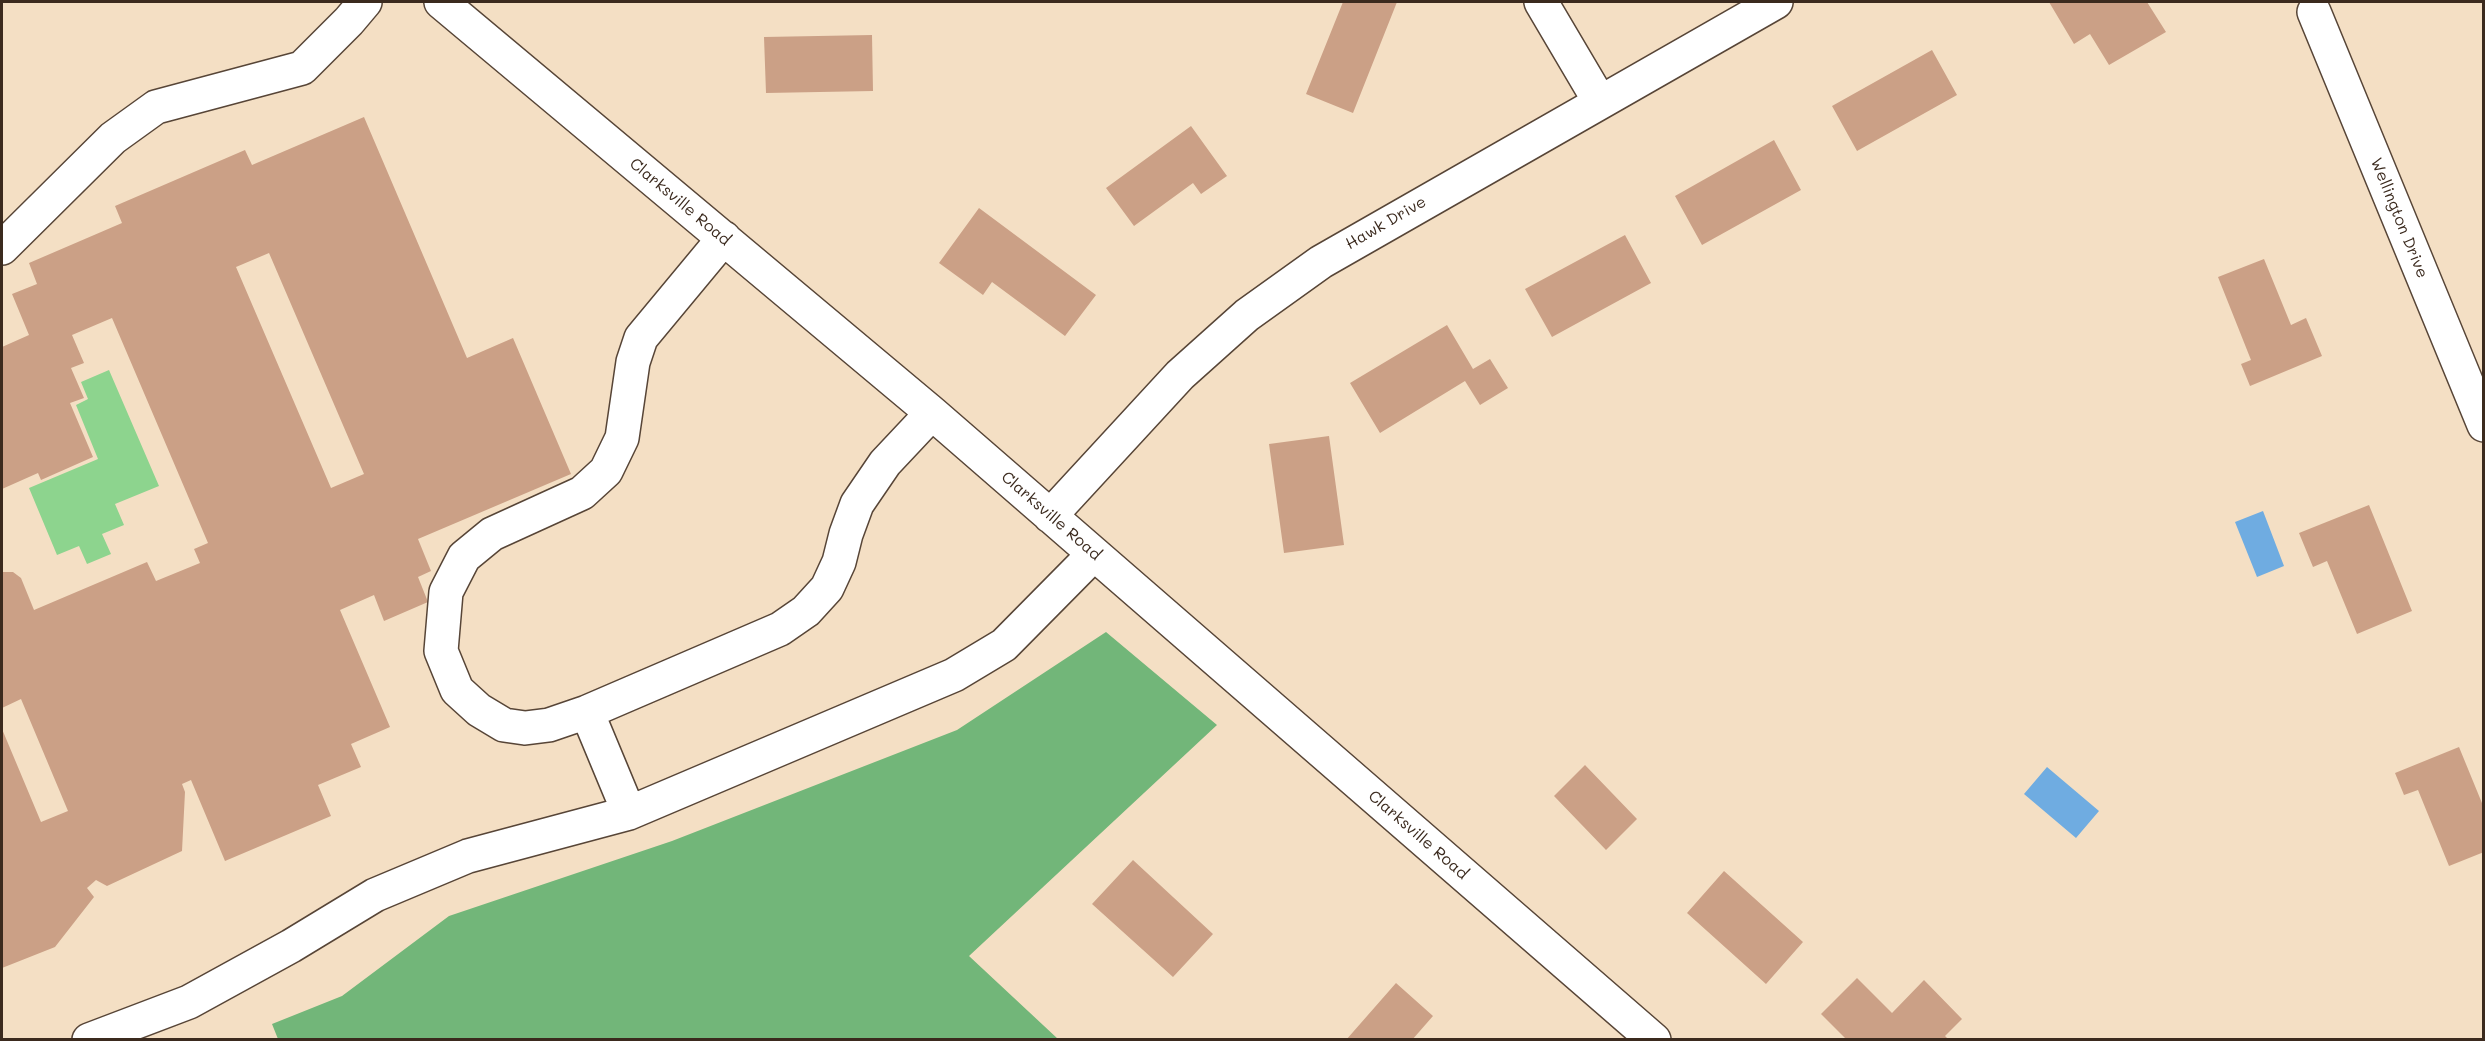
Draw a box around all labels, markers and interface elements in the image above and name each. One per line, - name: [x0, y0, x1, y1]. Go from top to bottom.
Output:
- street label: Clarksville Road: [626, 154, 734, 250]
- street label: Wellington Drive: [2366, 155, 2432, 281]
- street label: Hawk Drive: [1342, 192, 1430, 254]
- street label: Clarksville Road: [997, 467, 1105, 565]
- street label: Clarksville Road: [1364, 786, 1472, 884]

